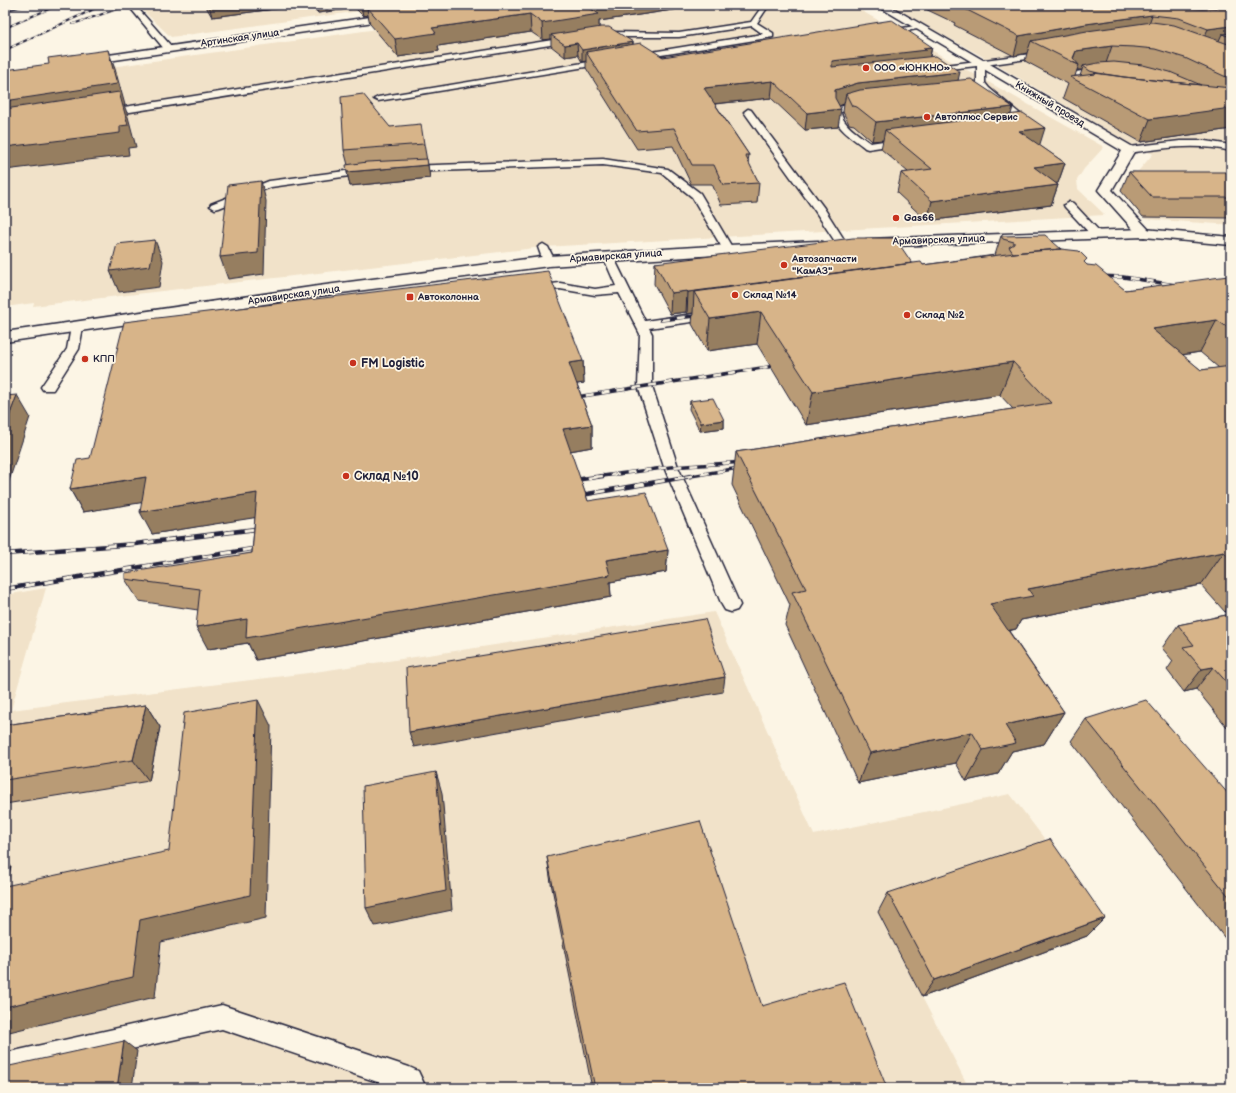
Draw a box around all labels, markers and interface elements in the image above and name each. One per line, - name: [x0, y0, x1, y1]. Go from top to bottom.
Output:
- street label: Артинская улица: [199, 27, 280, 50]
- place label: ООО «ЮНКНО»: [874, 62, 951, 74]
- marker: ООО «ЮНКНО»: [861, 63, 871, 73]
- street label: Книжный проезд: [1013, 79, 1087, 129]
- place label: Автоплюс Сервис: [934, 111, 1018, 123]
- marker: Автоплюс Сервис: [922, 112, 932, 122]
- place label: Gas66: [904, 212, 934, 224]
- marker: Gas66: [891, 213, 901, 223]
- street label: Армавирская улица: [892, 232, 986, 248]
- street label: Армавирская улица: [568, 247, 663, 265]
- place label: Автозапчасти "КамАЗ": [791, 253, 857, 277]
- marker: Автозапчасти "КамАЗ": [779, 260, 789, 270]
- street label: Армавирская улица: [246, 283, 341, 308]
- place label: Склад №14: [743, 289, 797, 301]
- marker: Склад №14: [730, 290, 740, 300]
- place label: Автоколонна: [417, 291, 479, 303]
- marker: Автоколонна: [405, 292, 415, 302]
- place label: Склад №2: [915, 309, 965, 321]
- marker: Склад №2: [902, 310, 912, 320]
- place label: КПП: [93, 353, 115, 365]
- marker: КПП: [80, 354, 90, 364]
- place label: FM Logistic: [361, 356, 425, 371]
- marker: FM Logistic: [348, 358, 358, 368]
- place label: Склад №10: [354, 469, 419, 484]
- marker: Склад №10: [341, 471, 351, 481]

